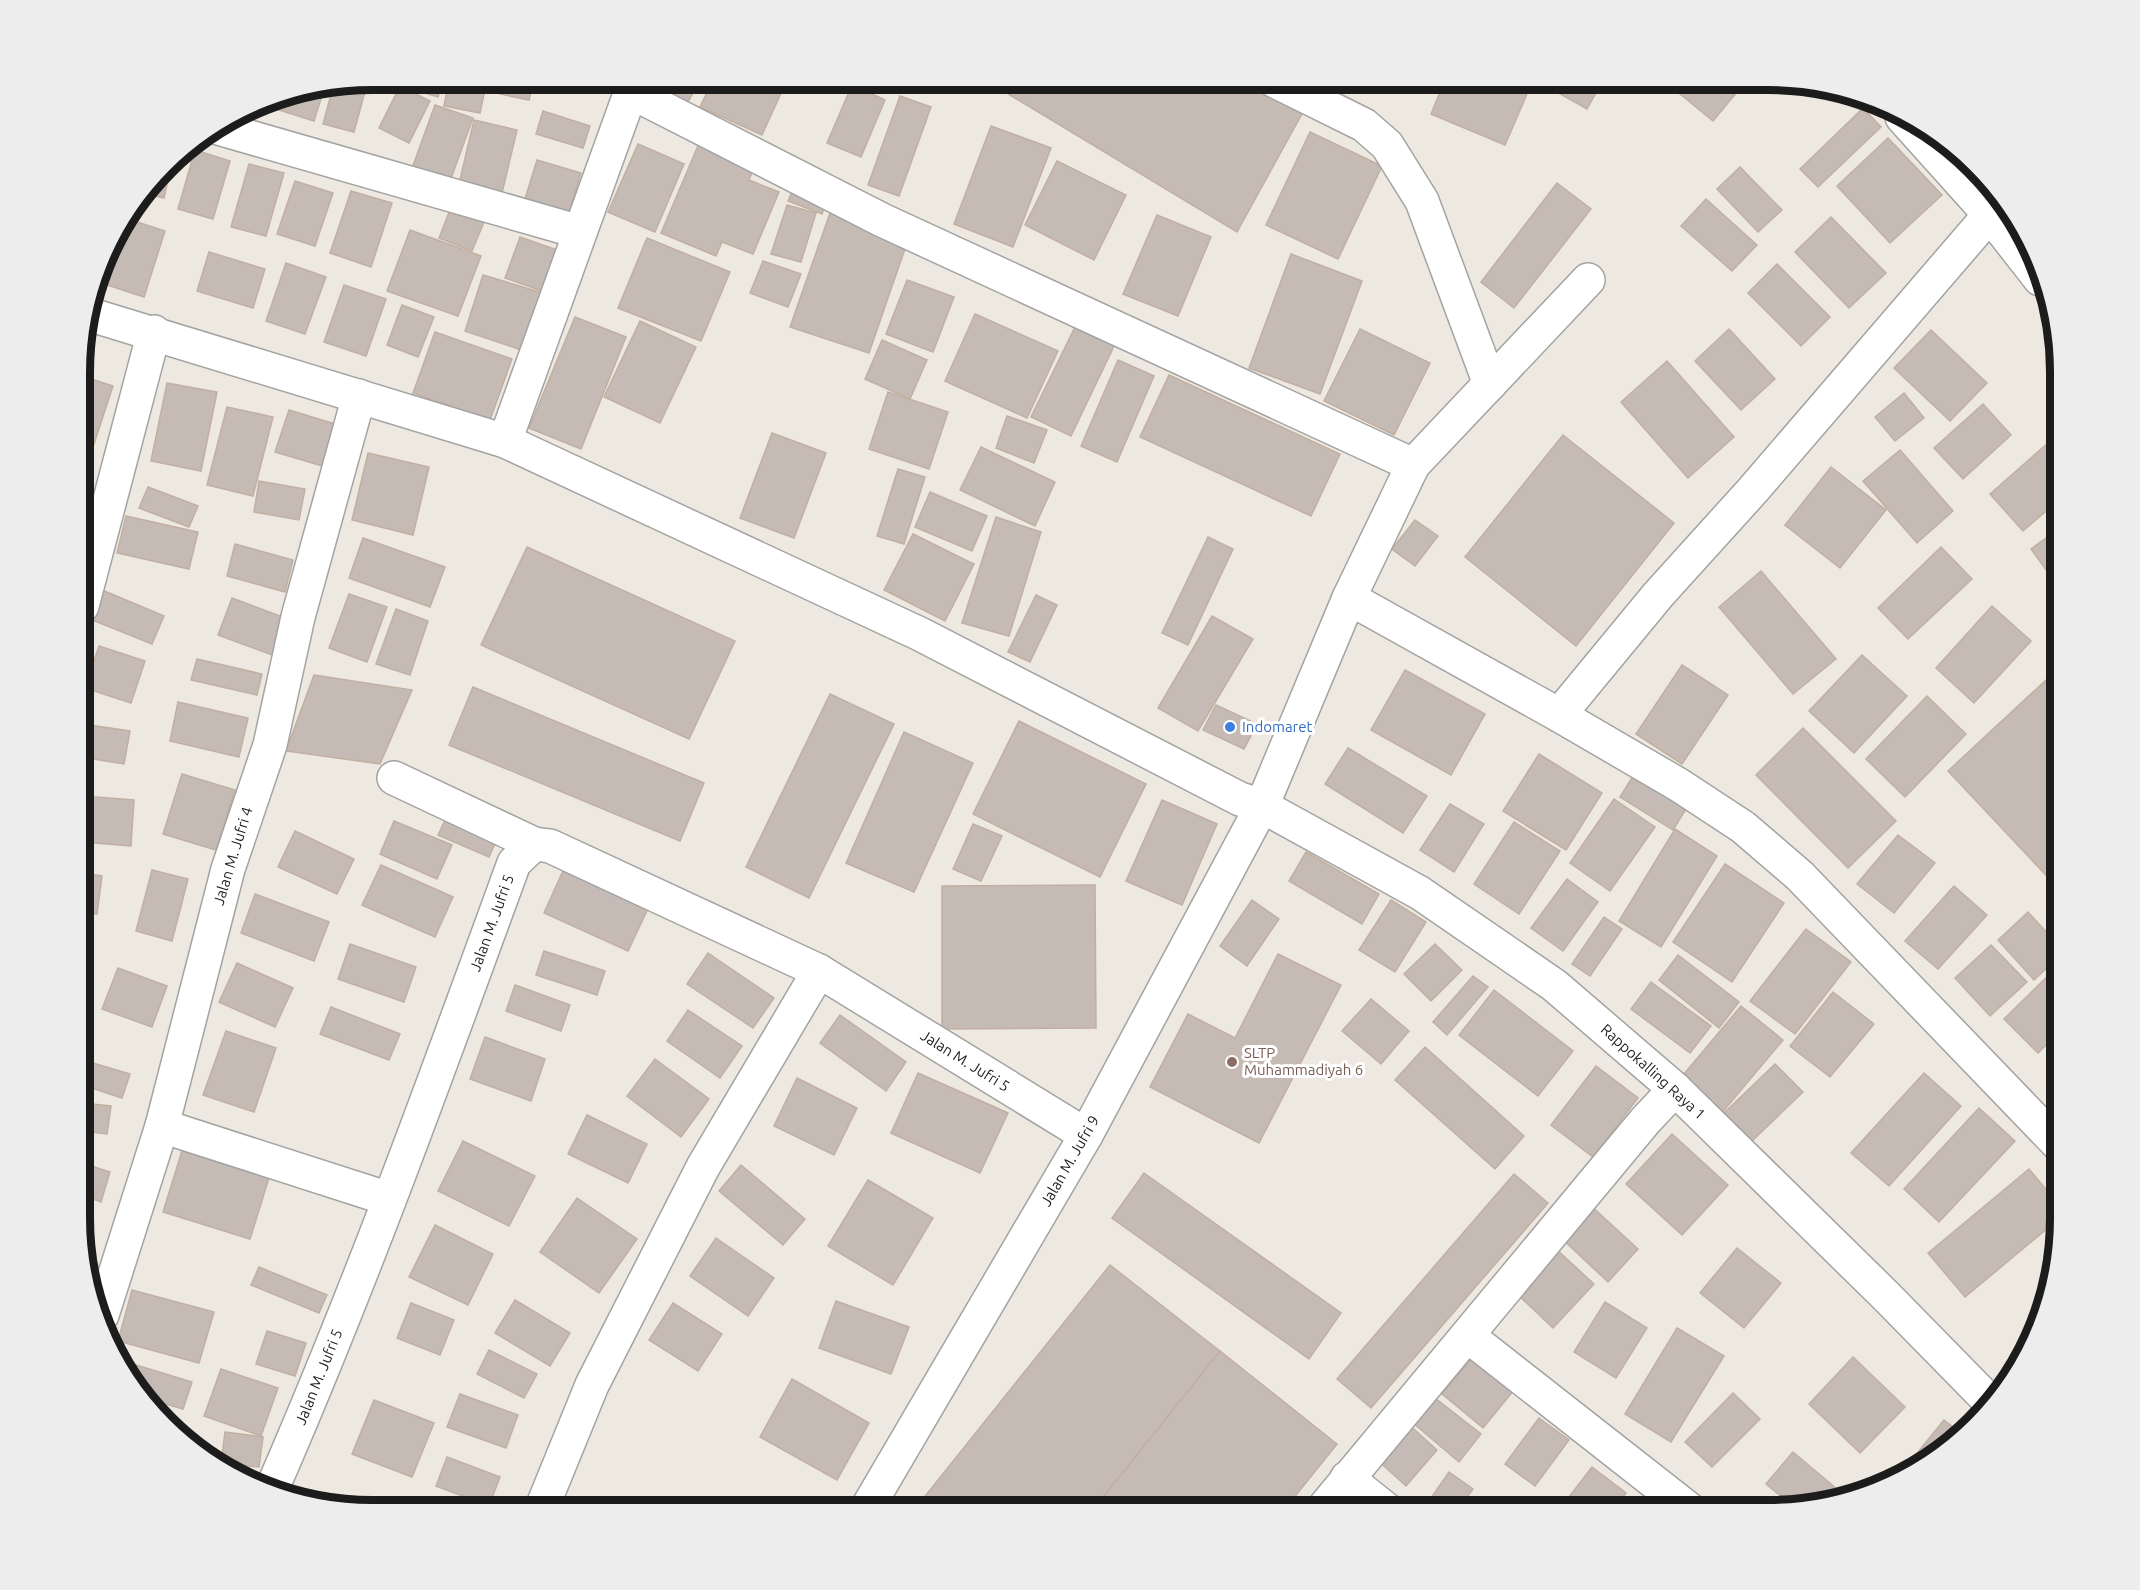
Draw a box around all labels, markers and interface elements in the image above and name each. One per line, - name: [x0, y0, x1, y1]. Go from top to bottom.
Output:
- place label: Indomaret: [1242, 718, 1313, 735]
- marker: Indomaret: [1223, 720, 1237, 734]
- street label: Jalan M. Jufri 4: [210, 805, 256, 907]
- street label: Jalan M. Jufri 5: [466, 872, 517, 974]
- street label: Rappokalling Raya 1: [1598, 1020, 1709, 1123]
- street label: Jalan M. Jufri 5: [918, 1026, 1013, 1095]
- place label: SLTP Muhammadiyah 6: [1244, 1044, 1363, 1078]
- marker: SLTP Muhammadiyah 6: [1225, 1055, 1239, 1069]
- street label: Jalan M. Jufri 9: [1037, 1112, 1102, 1209]
- street label: Jalan M. Jufri 5: [292, 1326, 345, 1427]

